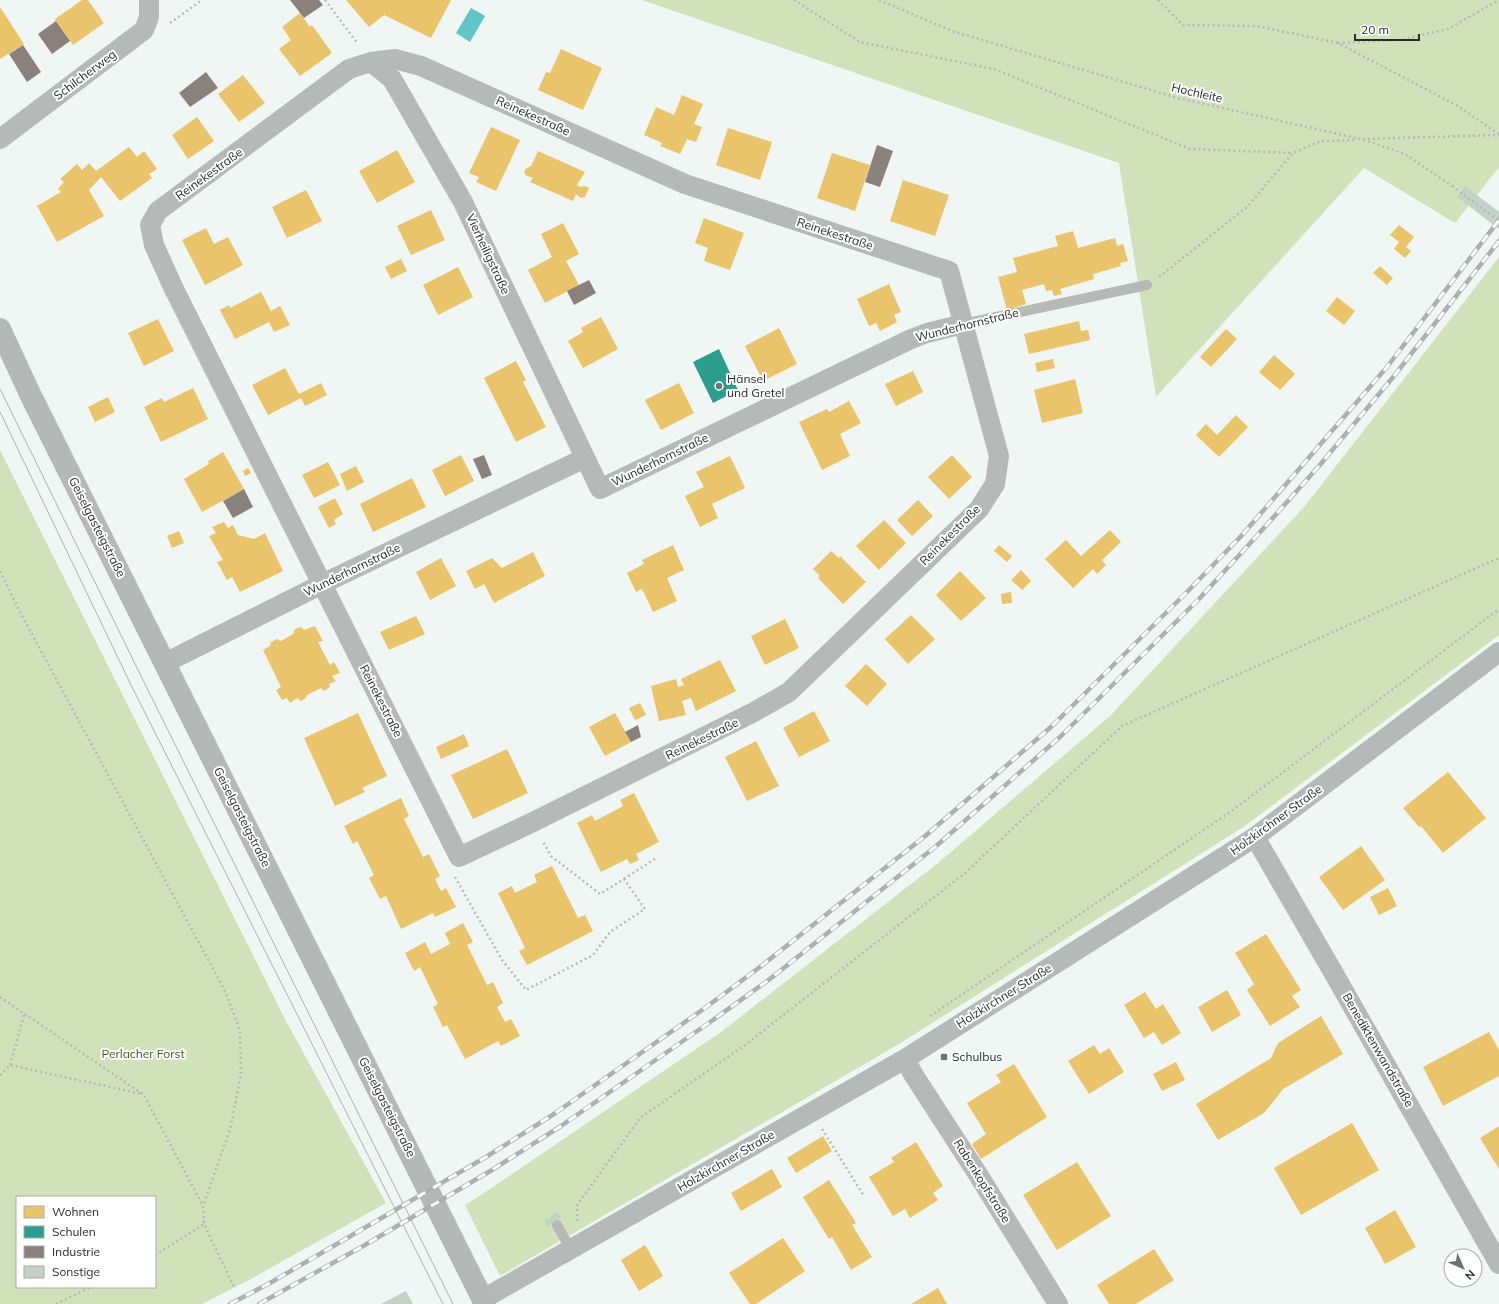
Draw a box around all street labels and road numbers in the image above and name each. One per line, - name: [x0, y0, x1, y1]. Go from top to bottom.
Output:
- street label: Schilcherweg: [50, 46, 119, 103]
- street label: Hochleite: [1170, 79, 1224, 106]
- street label: Reinekestraße: [494, 93, 573, 139]
- street label: Reinekestraße: [172, 144, 245, 203]
- street label: Vierheiligstraße: [463, 211, 514, 296]
- street label: Reinekestraße: [795, 214, 875, 253]
- street label: Wunderhornstraße: [914, 304, 1020, 345]
- street label: Wunderhornstraße: [609, 430, 711, 489]
- street label: Geiselgasteigstraße: [66, 474, 129, 579]
- street label: Reinekestraße: [916, 501, 983, 568]
- street label: Wunderhornstraße: [301, 540, 403, 599]
- street label: Reinekestraße: [357, 662, 406, 740]
- street label: Reinekestraße: [663, 714, 741, 763]
- street label: Geiselgasteigstraße: [211, 764, 274, 869]
- street label: Holzkirchner Straße: [1227, 781, 1325, 858]
- street label: Holzkirchner Straße: [953, 960, 1054, 1031]
- street label: Benediktenwandstraße: [1340, 990, 1417, 1110]
- street label: Geiselgasteigstraße: [356, 1054, 419, 1159]
- street label: Holzkirchner Straße: [674, 1127, 777, 1195]
- street label: Rabenkopfstraße: [951, 1136, 1014, 1225]

